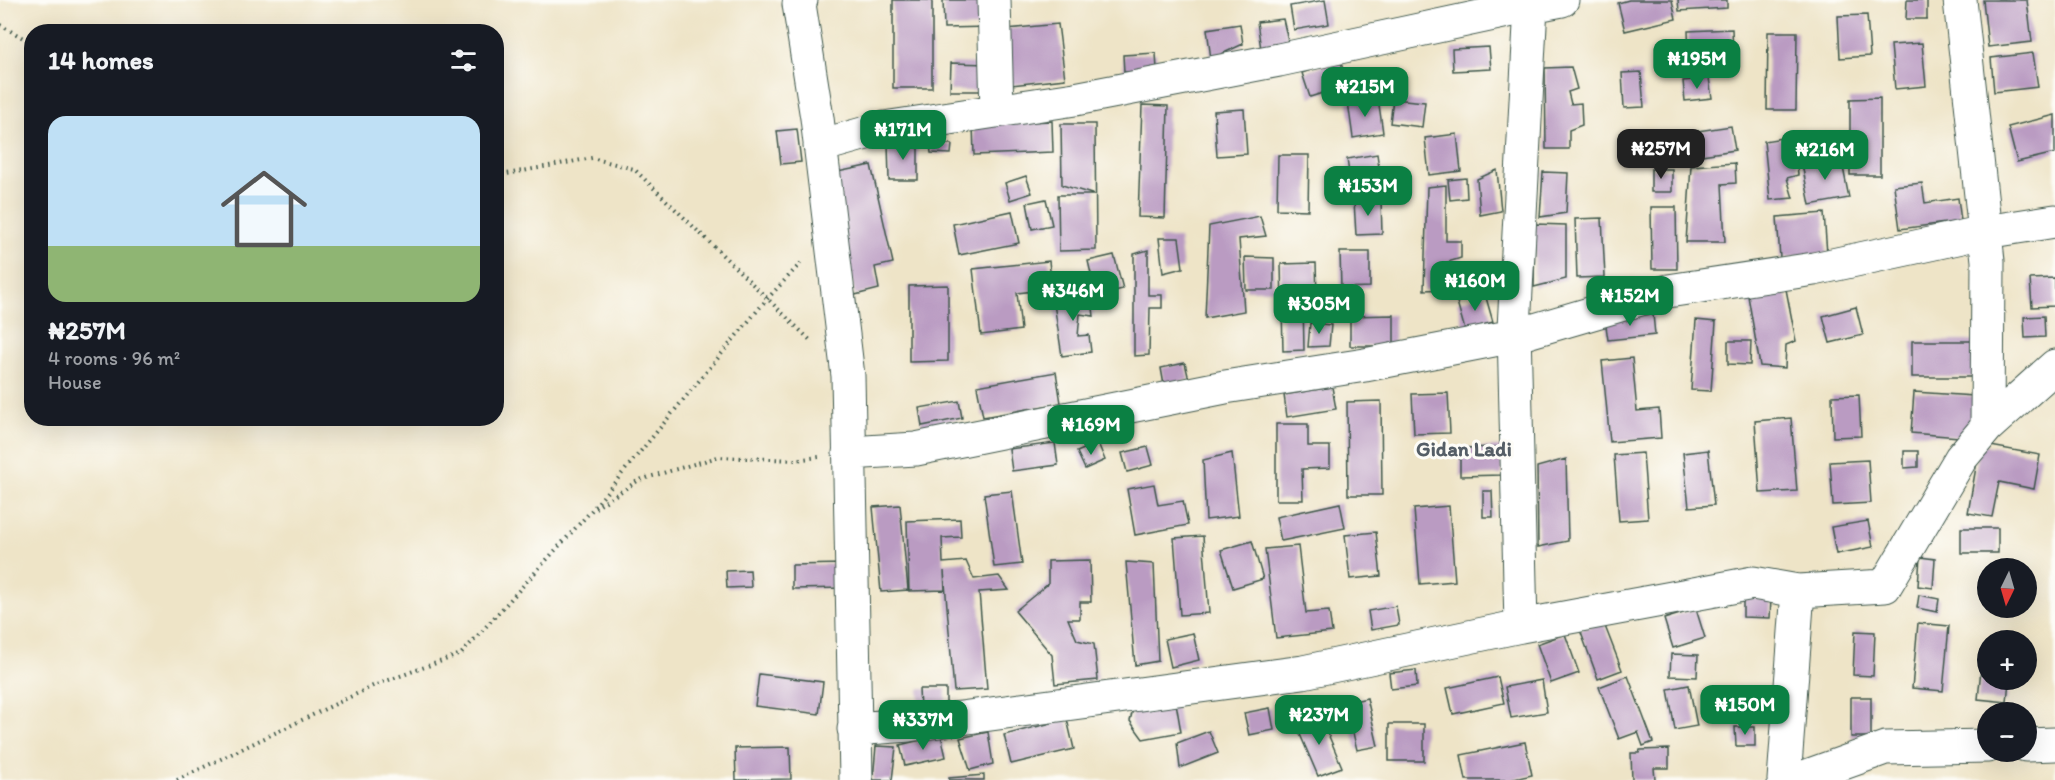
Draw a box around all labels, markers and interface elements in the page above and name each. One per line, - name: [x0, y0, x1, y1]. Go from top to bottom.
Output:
- pin: ₦195M: [1655, 39, 1739, 90]
- text: 14 homes: [48, 44, 154, 76]
- icon: filters: [447, 44, 480, 77]
- text: ₦195M: [1667, 46, 1727, 70]
- pin: ₦215M: [1323, 67, 1407, 118]
- text: ₦215M: [1335, 74, 1395, 98]
- pin: ₦171M: [861, 110, 945, 161]
- text: ₦171M: [874, 117, 932, 141]
- pin: ₦257M: [1619, 129, 1703, 180]
- pin: ₦216M: [1783, 130, 1867, 181]
- text: ₦257M: [1631, 136, 1691, 160]
- text: ₦216M: [1795, 137, 1855, 161]
- icon: home: [210, 155, 318, 263]
- pin: ₦153M: [1326, 166, 1410, 217]
- text: ₦153M: [1338, 173, 1398, 197]
- pin: ₦160M: [1433, 261, 1517, 312]
- text: ₦160M: [1444, 268, 1506, 292]
- pin: ₦346M: [1031, 271, 1115, 322]
- pin: ₦152M: [1588, 276, 1672, 327]
- text: ₦346M: [1042, 278, 1104, 302]
- text: ₦152M: [1600, 283, 1660, 307]
- pin: ₦305M: [1277, 284, 1361, 335]
- text: ₦305M: [1288, 291, 1350, 315]
- text: ₦257M: [48, 314, 126, 346]
- text: 4 rooms · 96 m²: [48, 346, 180, 370]
- text: House: [48, 370, 102, 394]
- pin: ₦169M: [1049, 405, 1133, 456]
- text: ₦169M: [1061, 412, 1121, 436]
- district label: Gidan Ladi: [1416, 436, 1512, 461]
- north arrow: [1977, 558, 2037, 618]
- map controls: [1977, 558, 2037, 762]
- button: +: [1977, 630, 2037, 690]
- pin: ₦150M: [1703, 685, 1787, 736]
- text: ₦150M: [1714, 692, 1776, 716]
- pin: ₦237M: [1277, 695, 1361, 746]
- pin: ₦337M: [881, 700, 965, 751]
- text: ₦237M: [1289, 702, 1349, 726]
- button: −: [1977, 702, 2037, 762]
- text: ₦337M: [893, 707, 953, 731]

